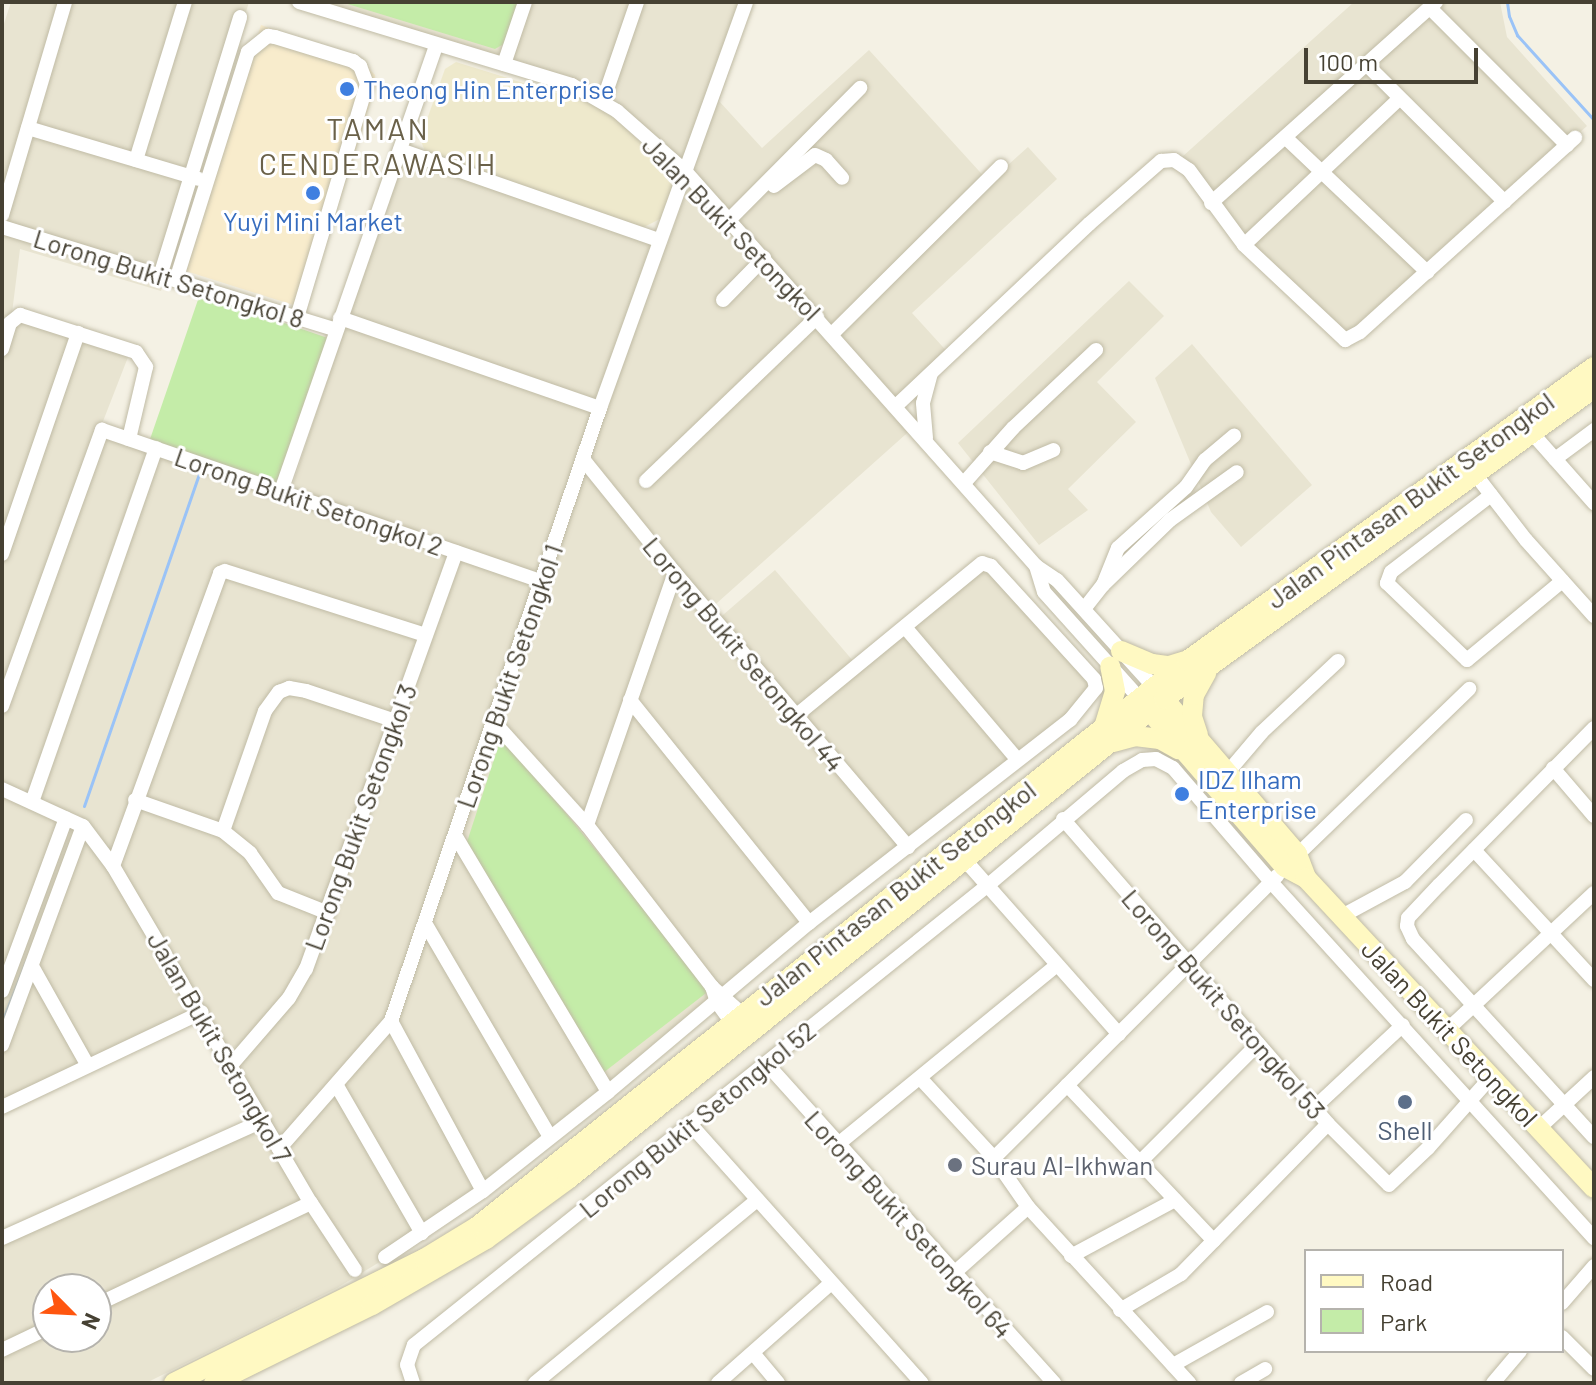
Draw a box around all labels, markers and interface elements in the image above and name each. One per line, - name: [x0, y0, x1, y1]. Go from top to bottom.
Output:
- scale bar: [1308, 32, 1482, 82]
- text: 100 m: [1318, 47, 1378, 76]
- place label: Theong Hin Enterprise: [363, 73, 615, 105]
- marker: Theong Hin Enterprise: [338, 80, 356, 98]
- district label: TAMAN CENDERAWASIH: [259, 110, 497, 180]
- street label: Jalan Bukit Setongkol: [636, 130, 828, 326]
- marker: Yuyi Mini Market: [304, 184, 322, 202]
- place label: Yuyi Mini Market: [223, 205, 403, 237]
- street label: Lorong Bukit Setongkol 8: [30, 222, 308, 334]
- street label: Jalan Pintasan Bukit Setongkol: [1260, 385, 1560, 615]
- street label: Lorong Bukit Setongkol 2: [171, 440, 447, 562]
- street label: Lorong Bukit Setongkol 44: [637, 530, 851, 778]
- street label: Lorong Bukit Setongkol 1: [449, 540, 569, 812]
- street label: Lorong Bukit Setongkol 3: [297, 680, 423, 954]
- place label: IDZ Ilham Enterprise: [1198, 763, 1317, 824]
- street label: Jalan Pintasan Bukit Setongkol: [748, 774, 1042, 1012]
- marker: IDZ Ilham Enterprise: [1173, 785, 1191, 803]
- street label: Lorong Bukit Setongkol 53: [1116, 883, 1332, 1125]
- street label: Jalan Bukit Setongkol 7: [141, 926, 299, 1168]
- street label: Jalan Bukit Setongkol: [1355, 933, 1545, 1133]
- street label: Lorong Bukit Setongkol 52: [573, 1014, 821, 1224]
- marker: Shell: [1396, 1093, 1414, 1111]
- street label: Lorong Bukit Setongkol 64: [799, 1104, 1019, 1344]
- place label: Shell: [1378, 1114, 1432, 1146]
- place label: Surau Al-Ikhwan: [971, 1149, 1153, 1181]
- marker: Surau Al-Ikhwan: [946, 1156, 964, 1174]
- legend: [1304, 1249, 1564, 1353]
- text: Road: [1380, 1267, 1433, 1296]
- north arrow: [32, 1273, 112, 1353]
- text: Park: [1380, 1307, 1427, 1336]
- text: N: [77, 1310, 107, 1334]

